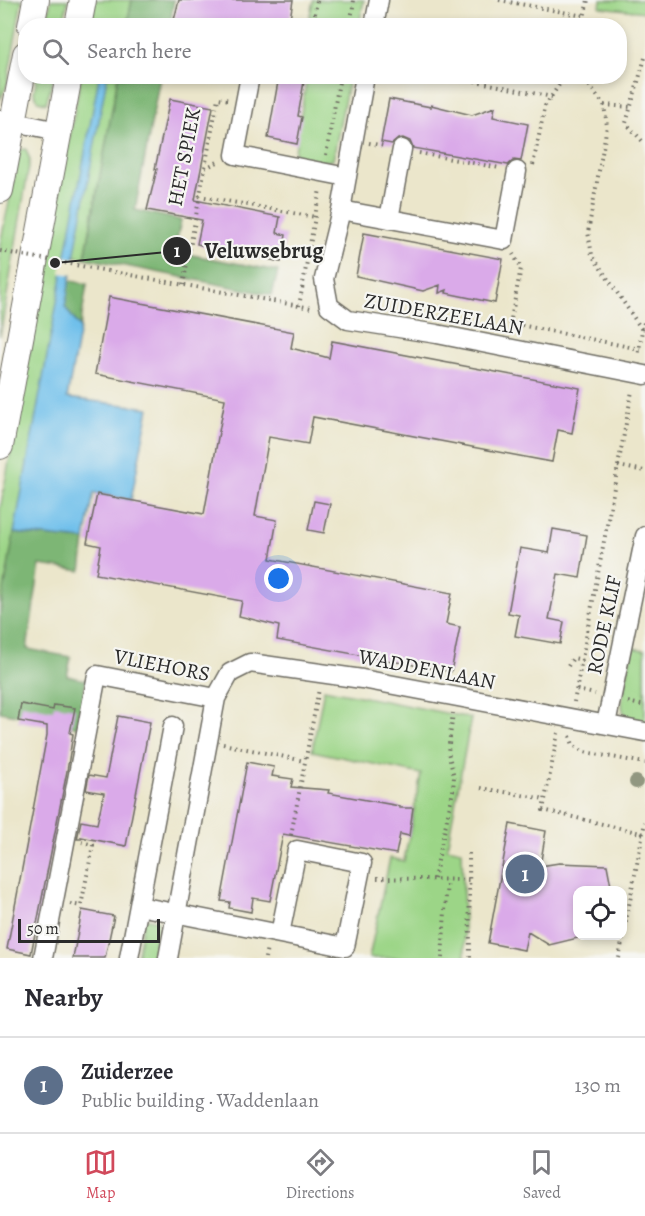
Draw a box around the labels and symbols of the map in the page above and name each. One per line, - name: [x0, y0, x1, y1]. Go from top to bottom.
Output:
- street label: HET SPIEK: [161, 105, 207, 209]
- callout: Veluwsebrug: [162, 231, 335, 271]
- text: Veluwsebrug: [204, 236, 324, 266]
- text: 1: [174, 239, 181, 263]
- street label: ZUIDERZEELAAN: [362, 286, 526, 342]
- your location: [264, 564, 293, 593]
- street label: RODE KLIF: [580, 573, 628, 677]
- street label: VLIEHORS: [111, 642, 212, 688]
- street label: WADDENLAAN: [355, 642, 498, 696]
- pin: 1: [506, 852, 544, 896]
- scale bar: [18, 916, 160, 944]

